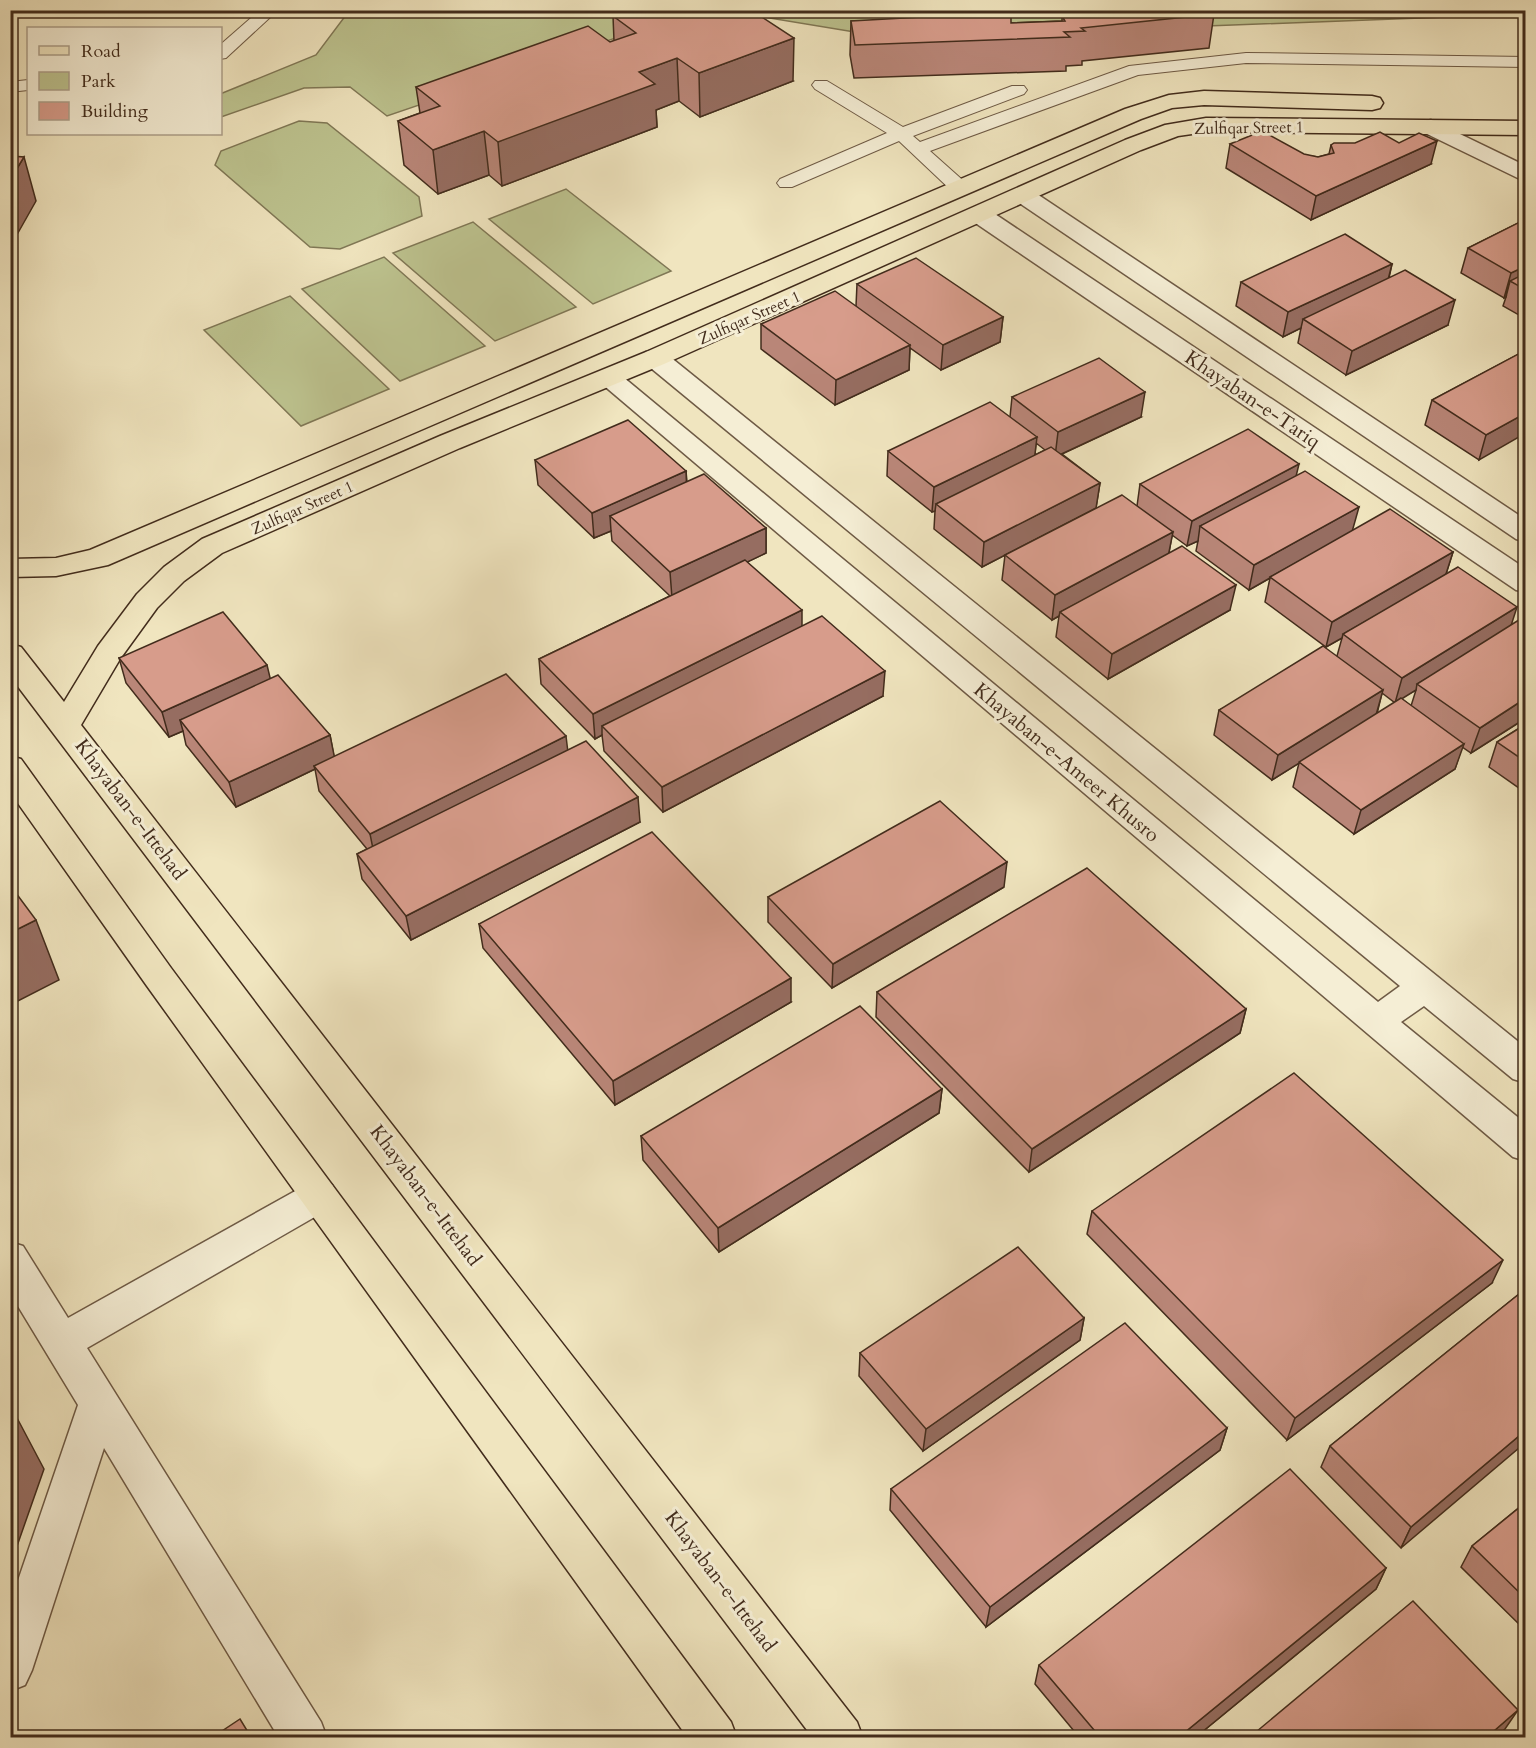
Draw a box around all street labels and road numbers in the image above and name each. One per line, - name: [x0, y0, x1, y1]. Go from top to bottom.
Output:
- street label: Zulfiqar Street 1: [1194, 116, 1304, 140]
- street label: Zulfiqar Street 1: [695, 286, 804, 350]
- street label: Khayaban-e-Tariq: [1180, 344, 1326, 455]
- street label: Zulfiqar Street 1: [248, 476, 357, 540]
- street label: Khayaban-e-Ameer Khusro: [968, 677, 1165, 848]
- street label: Khayaban-e-Ittehad: [69, 733, 193, 886]
- street label: Khayaban-e-Ittehad: [364, 1119, 488, 1272]
- street label: Khayaban-e-Ittehad: [659, 1505, 783, 1658]

